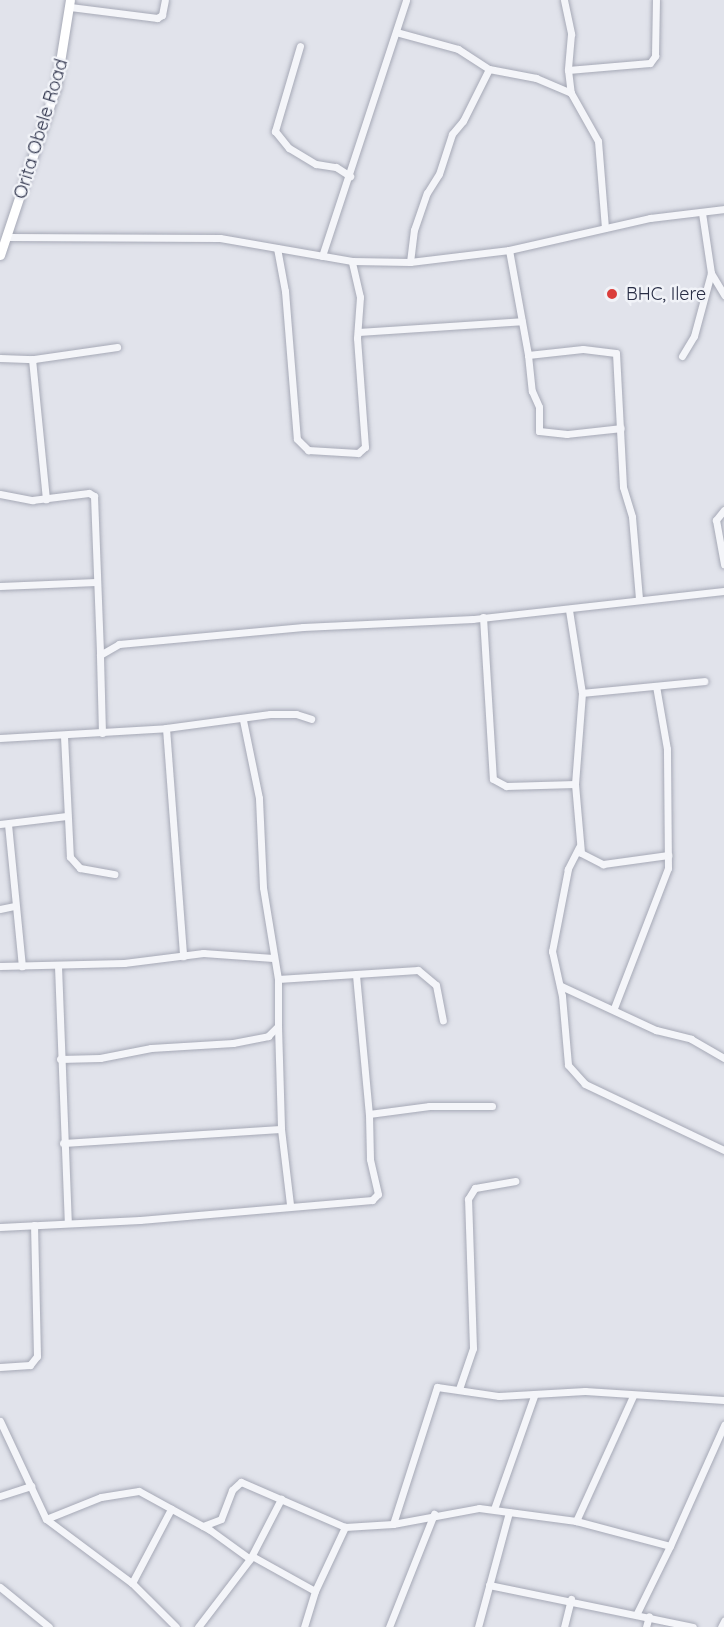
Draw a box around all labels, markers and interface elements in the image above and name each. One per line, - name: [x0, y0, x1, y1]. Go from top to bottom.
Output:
- street label: Orita Obele Road: [9, 56, 73, 202]
- place label: BHC, Ilere: [626, 283, 706, 305]
- marker: BHC, Ilere: [603, 285, 621, 303]

